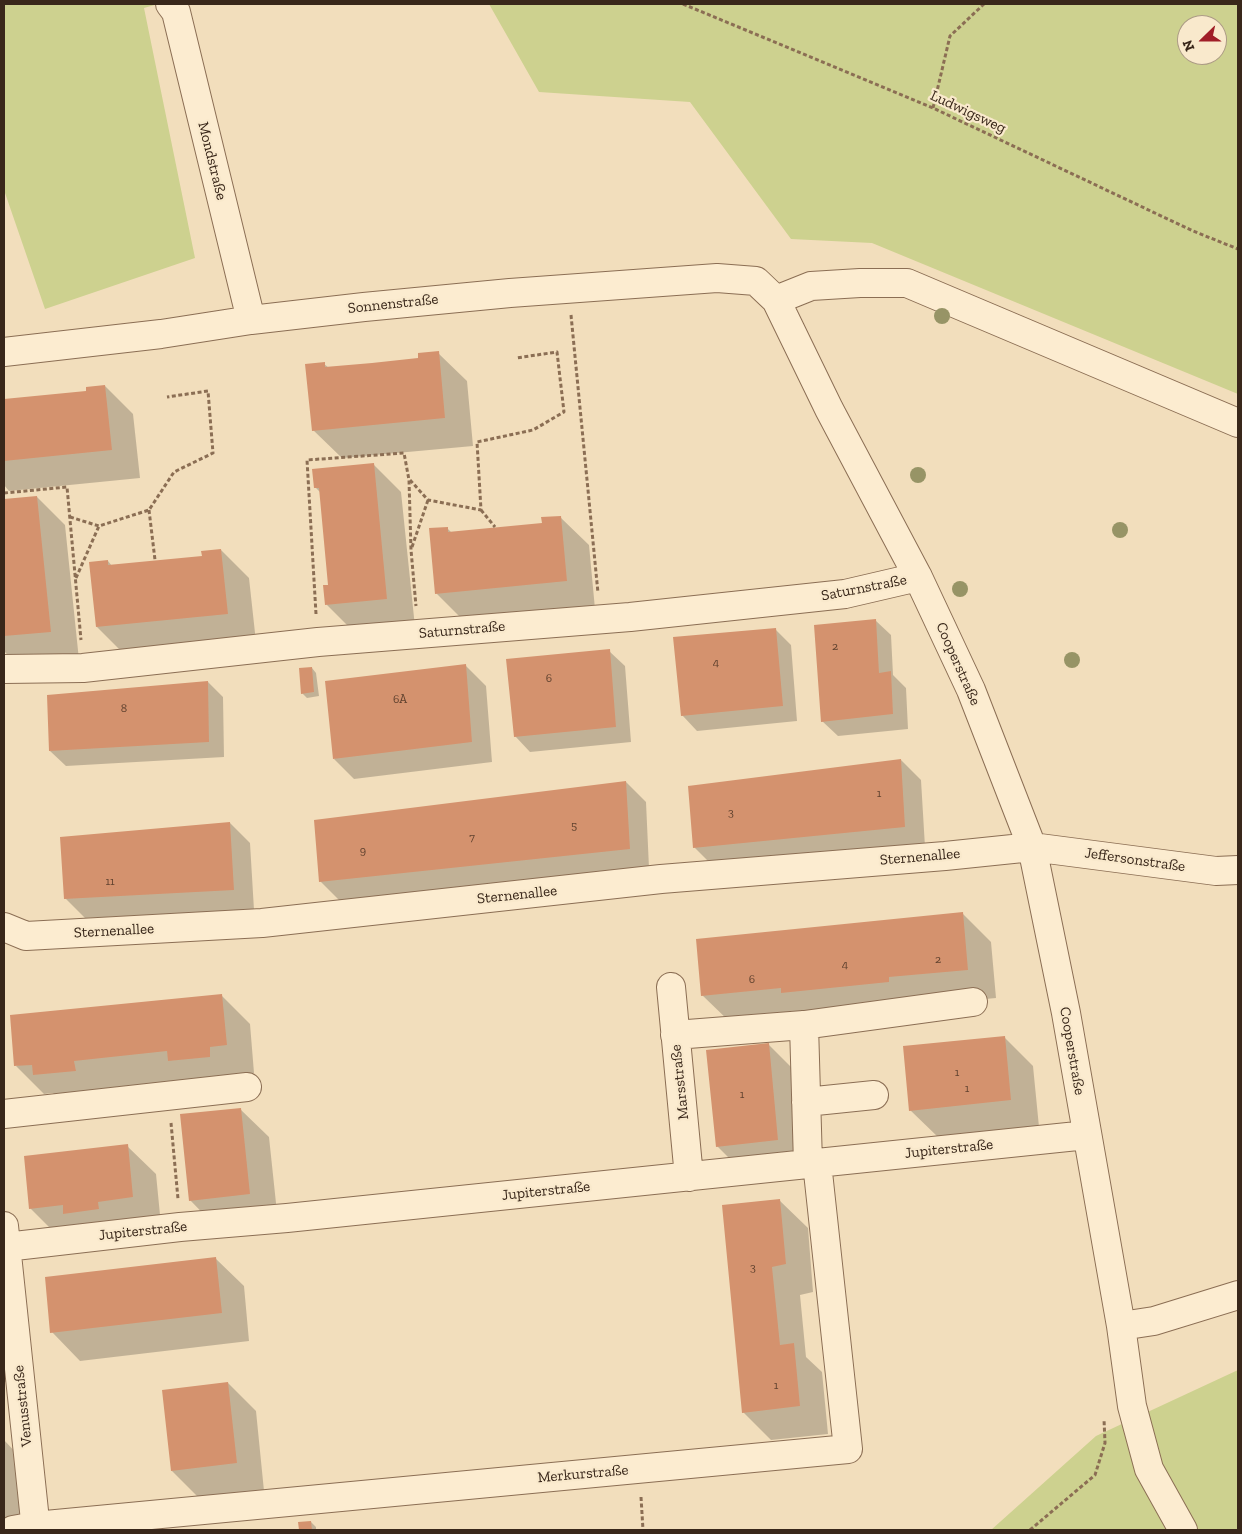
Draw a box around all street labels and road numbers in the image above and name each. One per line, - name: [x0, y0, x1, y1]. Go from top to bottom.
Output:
- street label: Ludwigsweg: [927, 87, 1009, 137]
- street label: Mondstraße: [194, 120, 230, 202]
- street label: Sonnenstraße: [347, 290, 439, 318]
- street label: Saturnstraße: [820, 571, 908, 605]
- street label: Saturnstraße: [418, 617, 506, 643]
- street label: Cooperstraße: [932, 620, 984, 708]
- street label: Jeffersonstraße: [1084, 844, 1186, 876]
- street label: Sternenallee: [879, 845, 961, 869]
- street label: Sternenallee: [476, 882, 558, 908]
- street label: Sternenallee: [73, 920, 155, 942]
- street label: Cooperstraße: [1055, 1006, 1089, 1096]
- street label: Marsstraße: [667, 1043, 693, 1121]
- street label: Jupiterstraße: [904, 1135, 994, 1163]
- street label: Jupiterstraße: [501, 1177, 591, 1205]
- street label: Jupiterstraße: [98, 1217, 188, 1245]
- street label: Venusstraße: [10, 1364, 36, 1448]
- street label: Merkurstraße: [537, 1461, 629, 1487]

